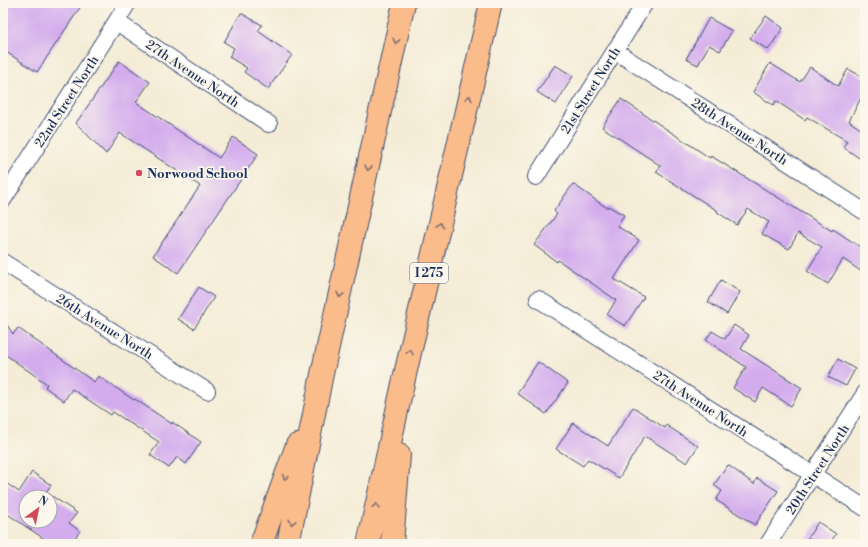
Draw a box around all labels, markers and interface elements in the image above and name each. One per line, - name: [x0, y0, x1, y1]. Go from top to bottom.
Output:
- street label: 27th Avenue North: [142, 36, 243, 111]
- one-way arrow: [392, 38, 400, 44]
- street label: 21st Street North: [558, 44, 624, 137]
- street label: 22nd Street North: [31, 53, 103, 150]
- one-way arrow: [465, 95, 473, 102]
- street label: 28th Avenue North: [688, 95, 791, 169]
- one-way arrow: [364, 165, 372, 171]
- place label: Norwood School: [147, 166, 249, 182]
- marker: Norwood School: [134, 168, 144, 178]
- one-way arrow: [435, 222, 443, 228]
- road number: I 275: [410, 263, 448, 283]
- street label: 26th Avenue North: [53, 291, 156, 363]
- one-way arrow: [336, 292, 344, 298]
- one-way arrow: [406, 349, 414, 355]
- street label: 27th Avenue North: [650, 367, 751, 441]
- street label: 20th Street North: [783, 421, 853, 518]
- one-way arrow: [282, 473, 290, 480]
- north arrow: [18, 489, 58, 529]
- text: N: [35, 493, 51, 510]
- one-way arrow: [372, 503, 380, 509]
- one-way arrow: [289, 519, 297, 525]

